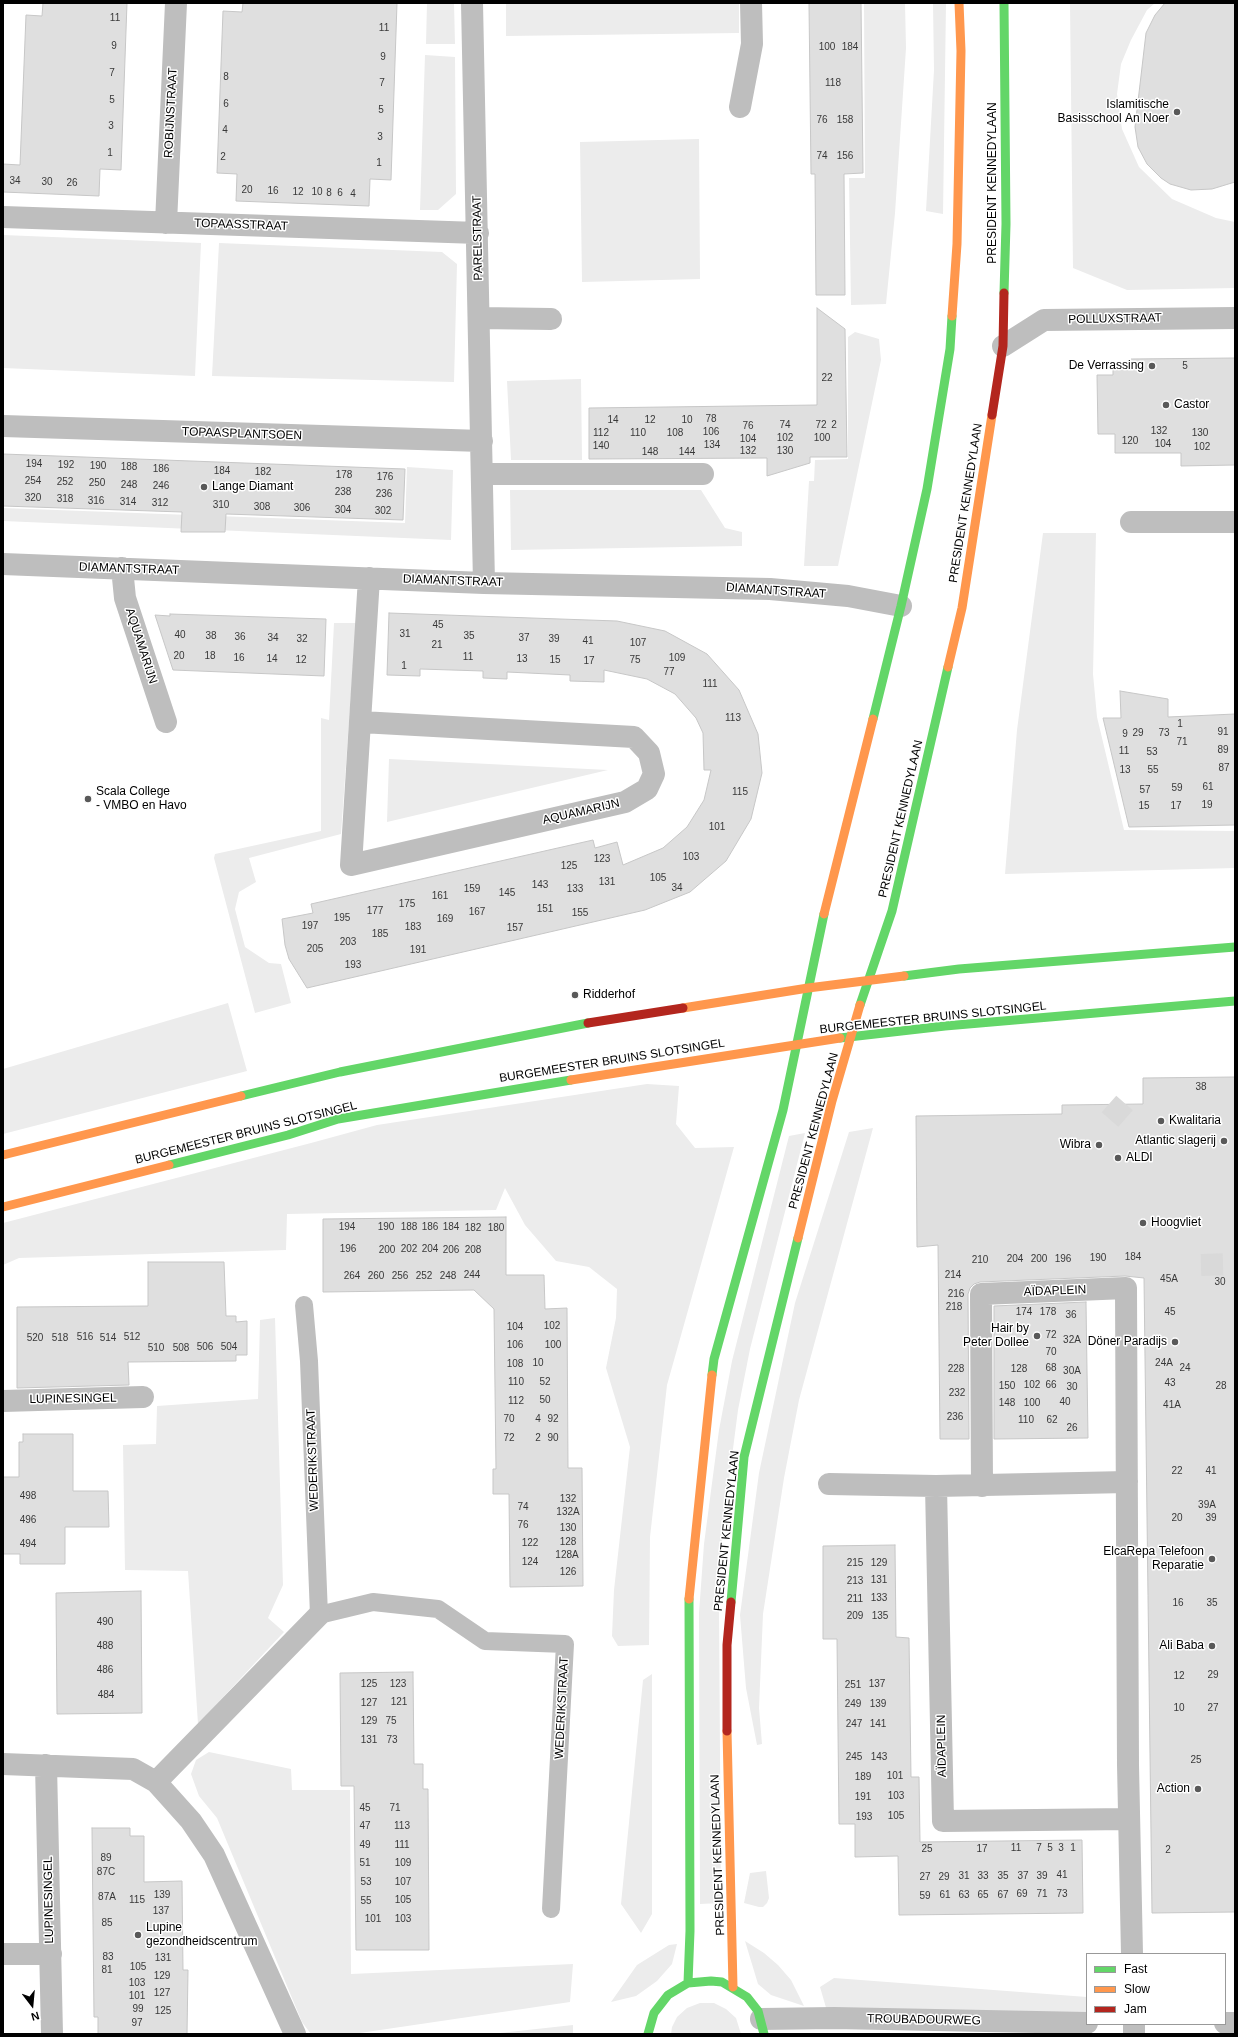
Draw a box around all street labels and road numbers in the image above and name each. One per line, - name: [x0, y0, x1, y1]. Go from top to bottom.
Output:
- street label: ROBIJNSTRAAT: [161, 67, 181, 159]
- street label: PRESIDENT KENNEDYLAAN: [986, 102, 1000, 264]
- street label: PARELSTRAAT: [470, 195, 486, 281]
- street label: TOPAASSTRAAT: [194, 216, 288, 234]
- street label: POLLUXSTRAAT: [1068, 311, 1162, 327]
- street label: PRESIDENT KENNEDYLAAN: [946, 422, 986, 584]
- street label: TOPAASPLANTSOEN: [182, 425, 302, 443]
- street label: DIAMANTSTRAAT: [79, 560, 179, 578]
- street label: DIAMANTSTRAAT: [403, 572, 503, 590]
- street label: DIAMANTSTRAAT: [725, 580, 827, 602]
- street label: AQUAMARIJN: [122, 606, 160, 686]
- street label: PRESIDENT KENNEDYLAAN: [876, 739, 926, 899]
- street label: AQUAMARIJN: [541, 796, 621, 828]
- street label: BURGEMEESTER BRUINS SLOTSINGEL: [819, 999, 1047, 1037]
- street label: BURGEMEESTER BRUINS SLOTSINGEL: [498, 1036, 726, 1086]
- street label: PRESIDENT KENNEDYLAAN: [786, 1051, 842, 1211]
- street label: BURGEMEESTER BRUINS SLOTSINGEL: [134, 1098, 358, 1168]
- street label: AÏDAPLEIN: [1023, 1283, 1087, 1299]
- street label: LUPINESINGEL: [29, 1391, 117, 1407]
- street label: WEDERIKSTRAAT: [304, 1409, 322, 1511]
- street label: PRESIDENT KENNEDYLAAN: [711, 1450, 743, 1612]
- street label: WEDERIKSTRAAT: [552, 1656, 572, 1760]
- street label: AÏDAPLEIN: [934, 1715, 950, 1777]
- street label: PRESIDENT KENNEDYLAAN: [708, 1774, 728, 1936]
- street label: LUPINESINGEL: [41, 1856, 57, 1944]
- street label: TROUBADOURWEG: [867, 2012, 981, 2028]

